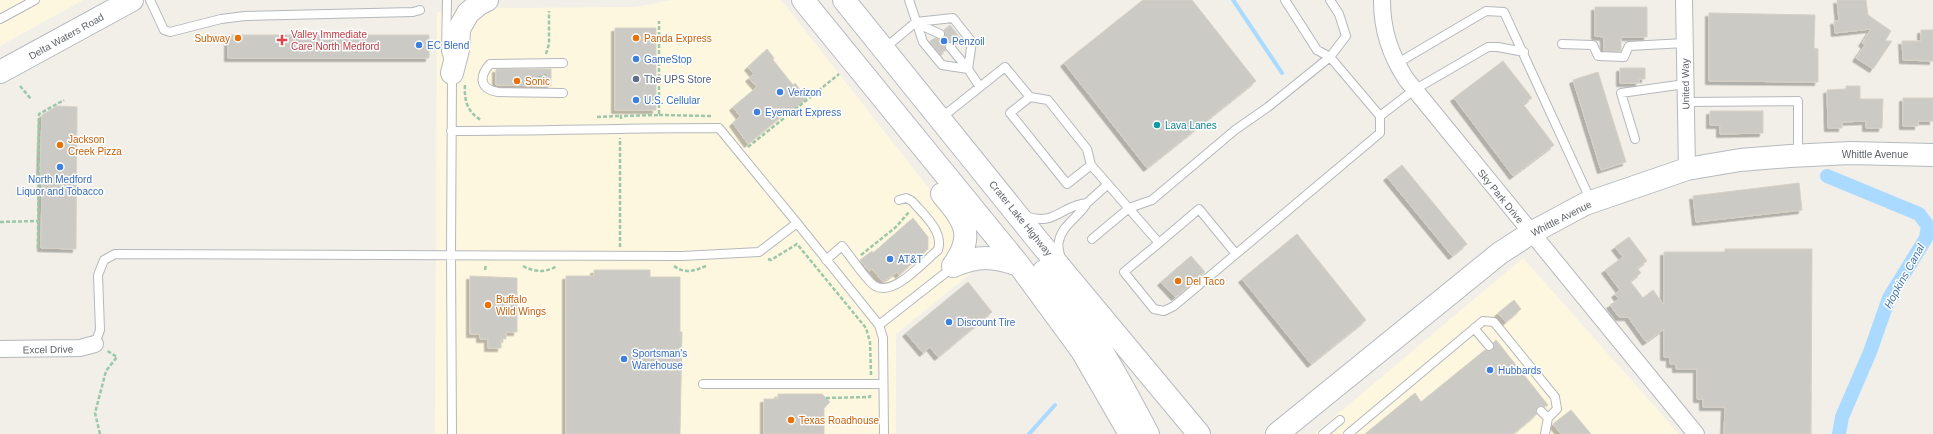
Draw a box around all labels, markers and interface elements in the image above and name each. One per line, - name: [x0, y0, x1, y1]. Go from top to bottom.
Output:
- street label: Delta Waters Road: [27, 11, 106, 62]
- place label: Valley Immediate Care North Medford: [291, 29, 379, 52]
- place label: Subway: [194, 33, 230, 44]
- marker: Subway: [233, 33, 243, 43]
- marker: Panda Express: [631, 33, 641, 43]
- place label: Panda Express: [644, 33, 712, 44]
- marker: Valley Immediate Care North Medford: [276, 34, 288, 46]
- marker: Penzoil: [939, 36, 949, 46]
- place label: Penzoil: [952, 36, 985, 47]
- marker: EC Blend: [414, 40, 424, 50]
- place label: EC Blend: [427, 40, 469, 51]
- marker: GameStop: [631, 54, 641, 64]
- place label: GameStop: [644, 54, 692, 65]
- street label: United Way: [1680, 58, 1691, 110]
- marker: The UPS Store: [631, 74, 641, 84]
- place label: The UPS Store: [644, 74, 712, 85]
- marker: Sonic: [512, 76, 522, 86]
- place label: Sonic: [525, 76, 550, 87]
- marker: Verizon: [775, 87, 785, 97]
- place label: Verizon: [788, 87, 821, 98]
- marker: U.S. Cellular: [631, 95, 641, 105]
- place label: U.S. Cellular: [644, 95, 701, 106]
- marker: Eyemart Express: [752, 107, 762, 117]
- place label: Eyemart Express: [765, 107, 841, 118]
- marker: Lava Lanes: [1152, 120, 1162, 130]
- place label: Lava Lanes: [1165, 120, 1217, 131]
- place label: Jackson Creek Pizza: [68, 134, 122, 157]
- marker: Jackson Creek Pizza: [55, 140, 65, 150]
- street label: Whittle Avenue: [1842, 149, 1909, 160]
- marker: North Medford Liquor and Tobacco: [55, 162, 65, 172]
- street label: Sky Park Drive: [1476, 167, 1526, 226]
- place label: North Medford Liquor and Tobacco: [16, 174, 104, 197]
- street label: Crater Lake Highway: [987, 179, 1054, 258]
- street label: Whittle Avenue: [1529, 198, 1594, 238]
- water label: Hopkins Canal: [1881, 241, 1927, 310]
- marker: AT&T: [885, 254, 895, 264]
- place label: AT&T: [898, 254, 923, 265]
- marker: Del Taco: [1173, 276, 1183, 286]
- place label: Del Taco: [1186, 276, 1225, 287]
- place label: Buffalo Wild Wings: [496, 294, 546, 317]
- marker: Buffalo Wild Wings: [483, 300, 493, 310]
- marker: Discount Tire: [944, 317, 954, 327]
- place label: Discount Tire: [957, 317, 1016, 328]
- street label: Excel Drive: [23, 344, 74, 355]
- place label: Sportsman's Warehouse: [632, 348, 687, 371]
- marker: Sportsman's Warehouse: [619, 354, 629, 364]
- marker: Hubbards: [1485, 365, 1495, 375]
- place label: Hubbards: [1498, 365, 1541, 376]
- marker: Texas Roadhouse: [786, 415, 796, 425]
- place label: Texas Roadhouse: [799, 415, 879, 426]

